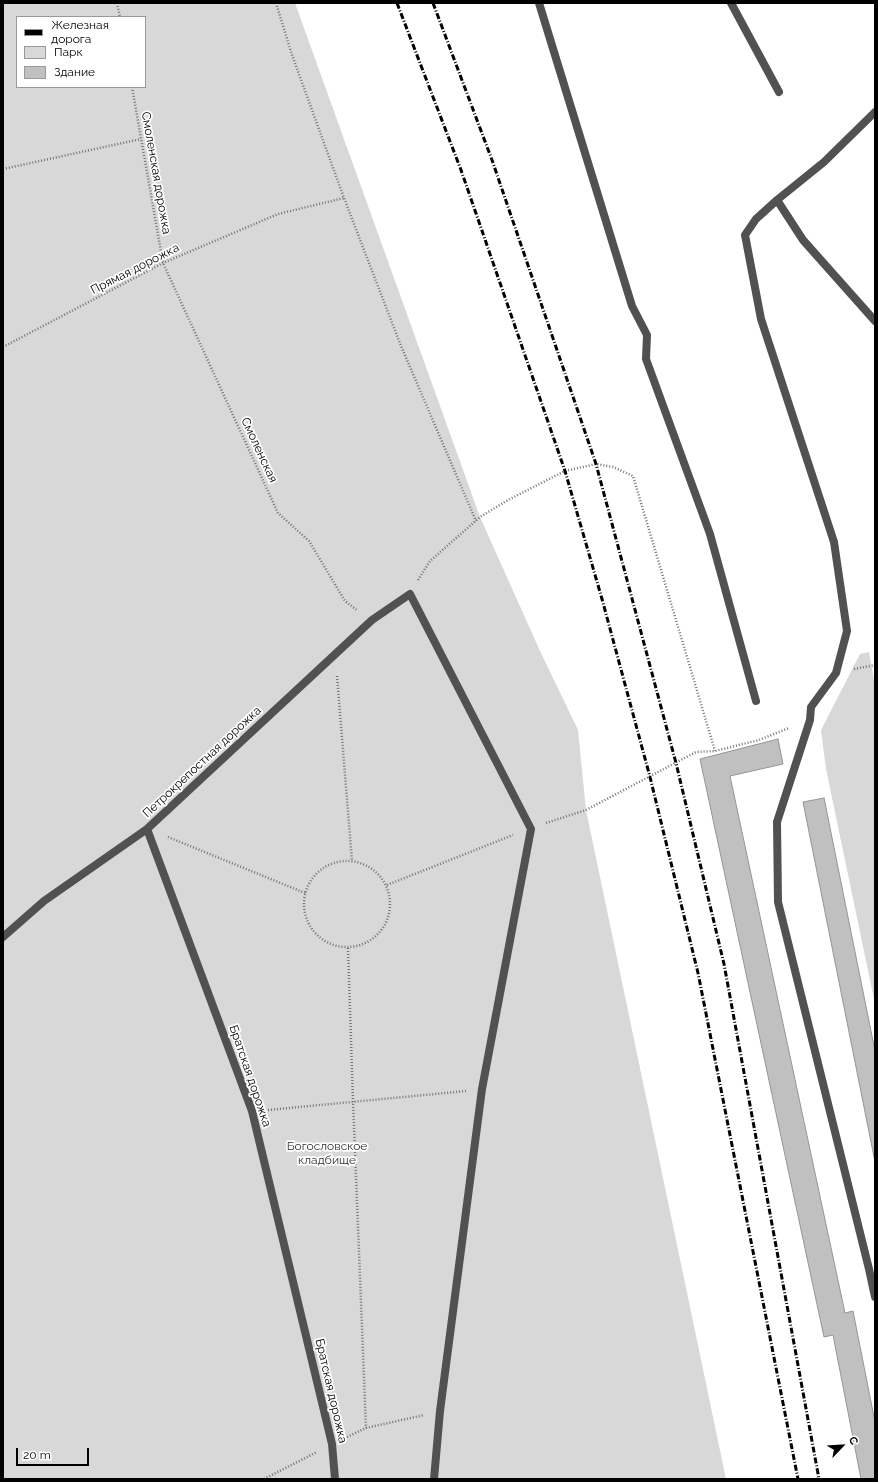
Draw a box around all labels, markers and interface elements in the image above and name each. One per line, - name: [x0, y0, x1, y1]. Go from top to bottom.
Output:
- legend: [16, 16, 146, 88]
- text: Железная дорога: [51, 18, 109, 46]
- text: Парк: [54, 45, 83, 59]
- text: Здание: [54, 65, 95, 79]
- street label: Смоленская дорожка: [138, 111, 174, 235]
- street label: Прямая дорожка: [88, 241, 182, 297]
- street label: Смоленская: [238, 415, 280, 485]
- street label: Петрокрепостная дорожка: [140, 703, 264, 821]
- street label: Братская дорожка: [226, 1023, 274, 1129]
- park label: Богословское кладбище: [287, 1139, 367, 1167]
- street label: Братская дорожка: [312, 1337, 350, 1445]
- north arrow: [822, 1426, 862, 1466]
- text: С: [846, 1435, 861, 1447]
- scale bar: [18, 1440, 91, 1466]
- text: 20 m: [23, 1448, 51, 1462]

